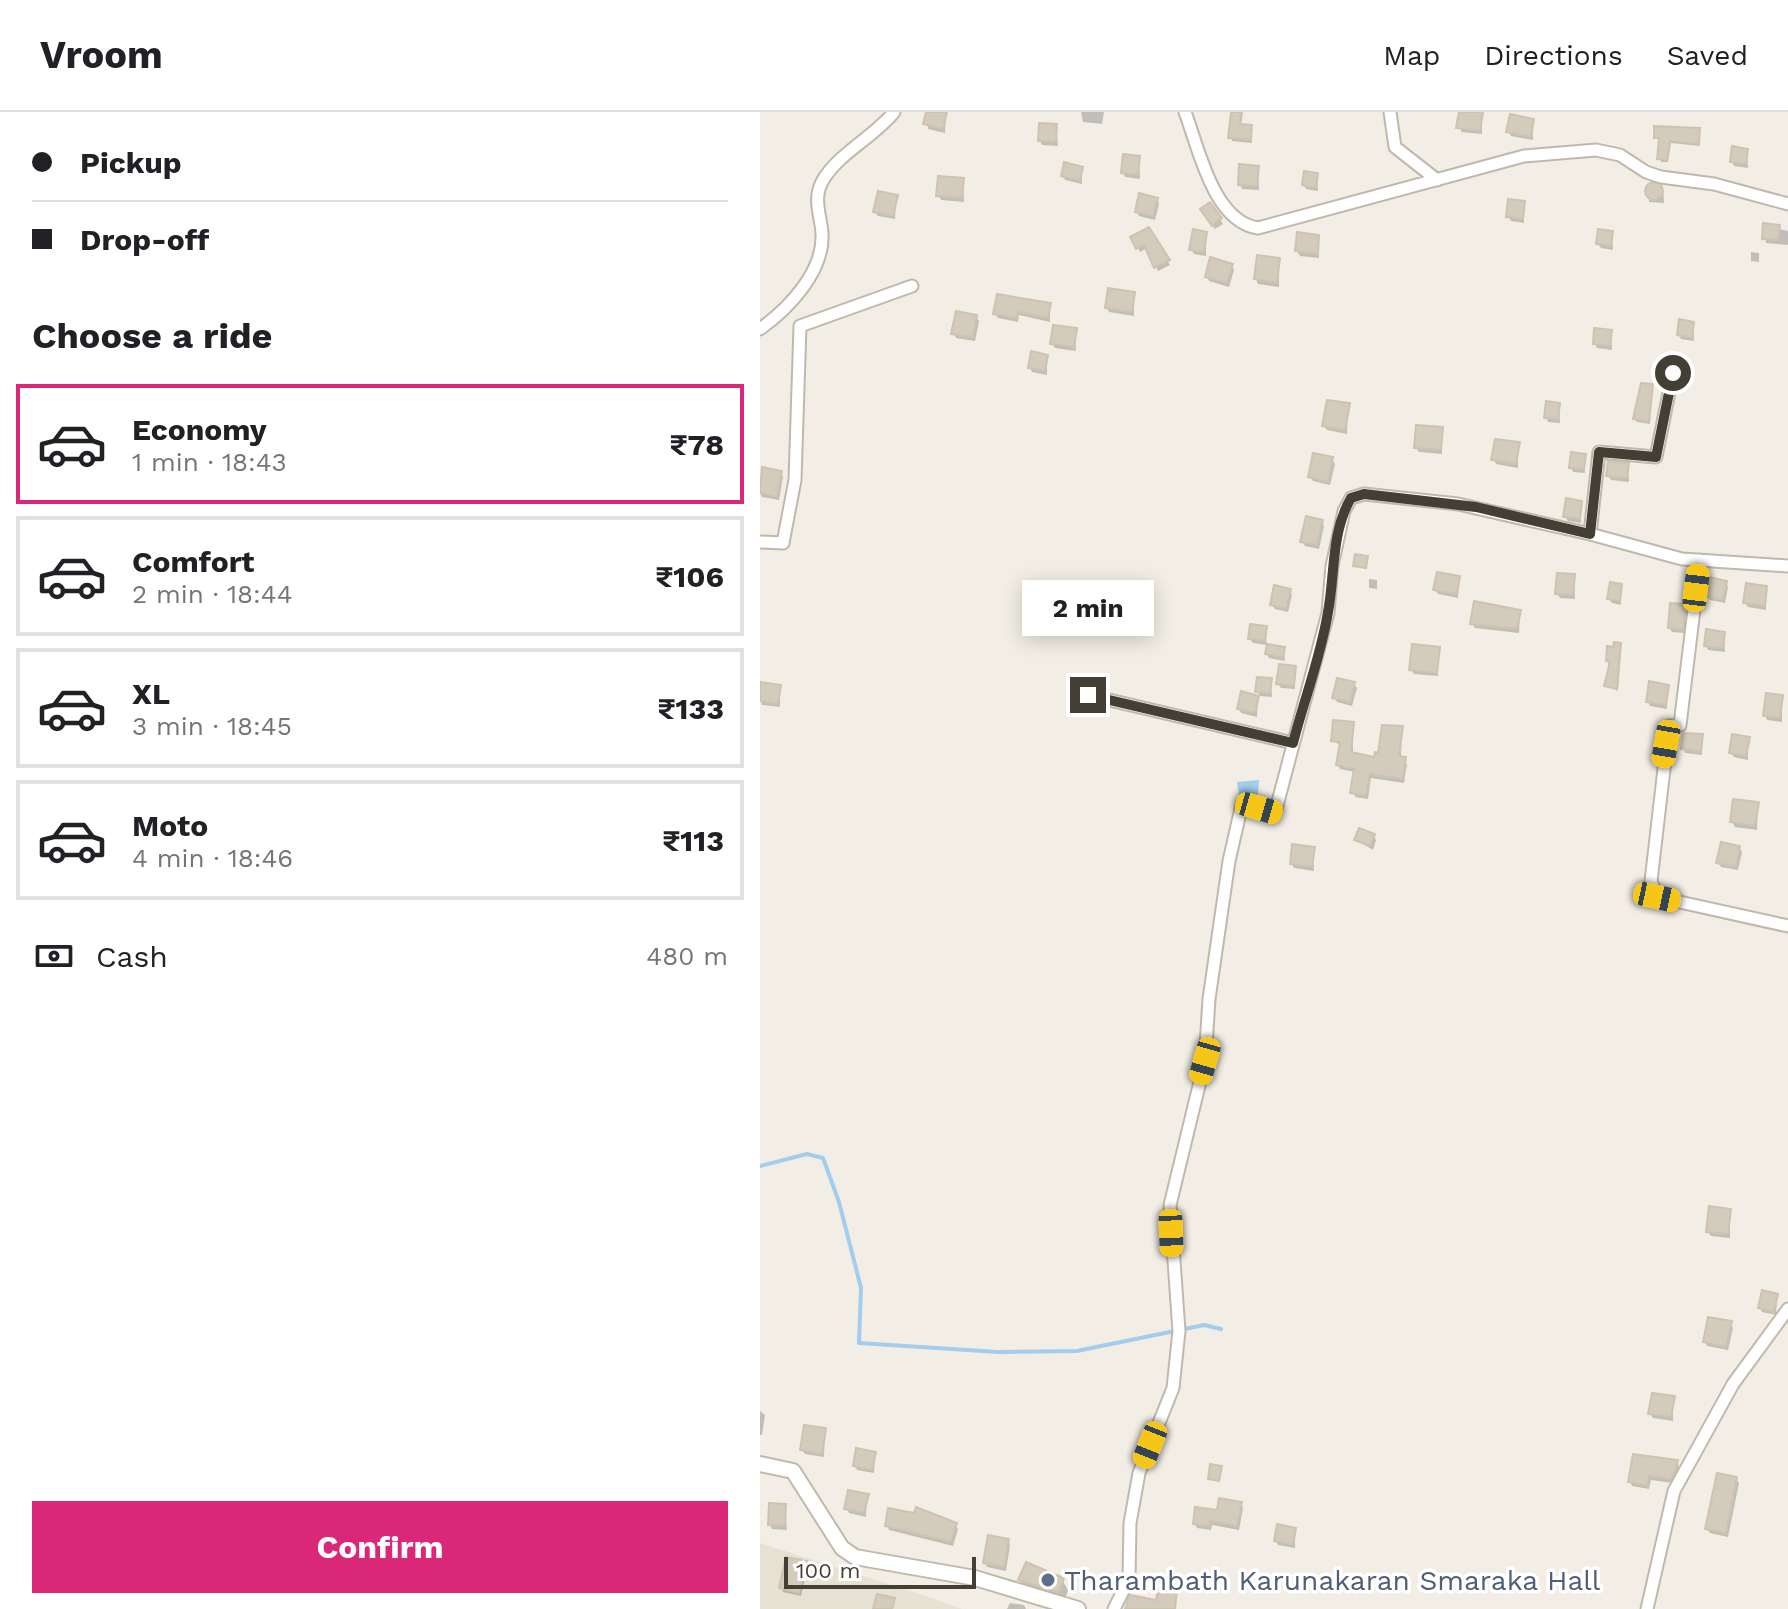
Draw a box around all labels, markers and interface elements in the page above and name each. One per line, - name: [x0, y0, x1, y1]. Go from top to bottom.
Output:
- text: Vroom: [40, 33, 163, 77]
- text: Map: [1383, 39, 1440, 72]
- text: Directions: [1484, 39, 1623, 72]
- text: Saved: [1667, 39, 1748, 72]
- text: Pickup: [80, 145, 182, 180]
- text: Drop-off: [80, 222, 209, 257]
- text: Choose a ride: [32, 315, 272, 357]
- route start: [1655, 355, 1691, 391]
- icon: car: [36, 408, 108, 480]
- text: Economy: [132, 412, 267, 447]
- text: ₹78: [670, 427, 724, 462]
- text: 1 min · 18:43: [132, 447, 287, 477]
- icon: car: [36, 540, 108, 612]
- text: Comfort: [132, 544, 254, 579]
- text: ₹106: [655, 559, 724, 594]
- car: [1681, 563, 1711, 613]
- text: 2 min · 18:44: [132, 579, 293, 609]
- callout: 2 min: [1022, 579, 1154, 635]
- text: 2 min: [1052, 593, 1124, 623]
- icon: car: [36, 672, 108, 744]
- text: XL: [132, 676, 170, 711]
- route end: [1070, 677, 1106, 713]
- text: ₹133: [657, 691, 724, 726]
- text: 3 min · 18:45: [132, 711, 292, 741]
- car: [1650, 718, 1682, 770]
- car: [1233, 790, 1285, 826]
- icon: car: [36, 804, 108, 876]
- text: Moto: [132, 808, 208, 843]
- text: ₹113: [662, 823, 724, 858]
- text: 4 min · 18:46: [132, 843, 293, 873]
- car: [1631, 880, 1683, 914]
- icon: cash: [32, 934, 76, 978]
- text: Cash: [96, 939, 168, 974]
- text: 480 m: [646, 941, 728, 971]
- car: [1187, 1035, 1223, 1087]
- car: [1158, 1209, 1184, 1257]
- car: [1130, 1418, 1170, 1472]
- button: Confirm: [32, 1501, 728, 1593]
- scale bar: [784, 1553, 976, 1589]
- text: 100 m: [796, 1558, 860, 1583]
- place label: Tharambath Karunakaran Smaraka Hall: [1064, 1564, 1601, 1597]
- marker: Tharambath Karunakaran Smaraka Hall: [1039, 1571, 1057, 1589]

